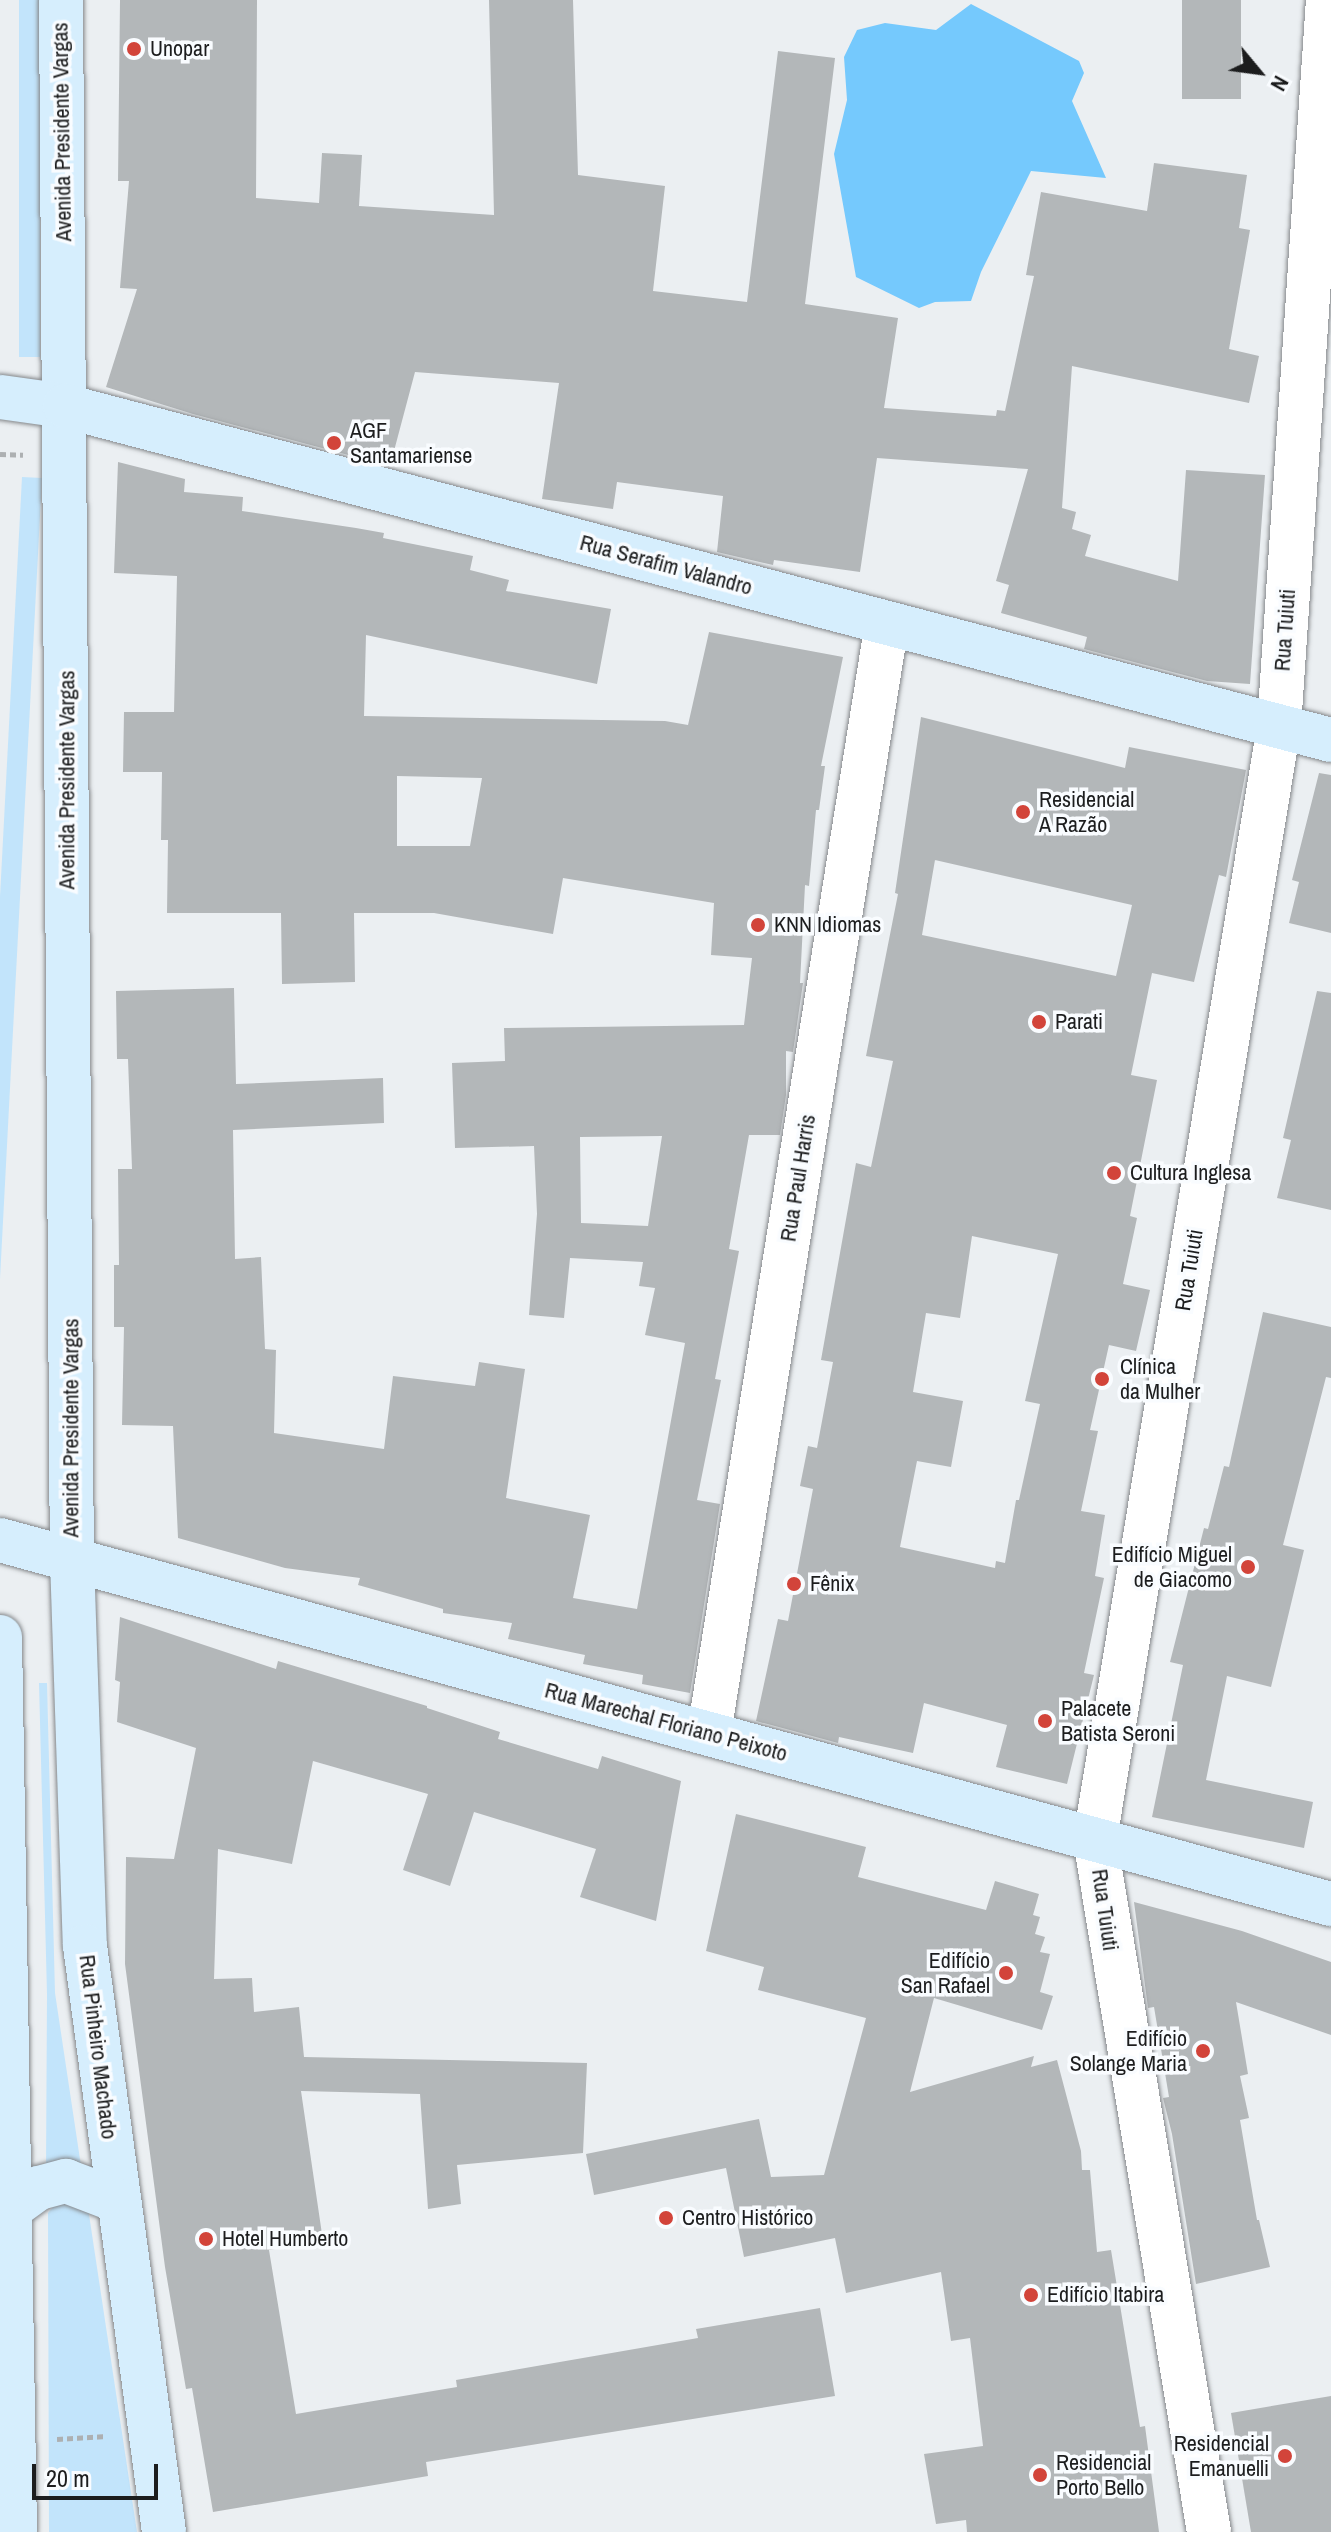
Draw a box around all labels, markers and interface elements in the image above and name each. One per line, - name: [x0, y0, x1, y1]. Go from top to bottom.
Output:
- street label: Avenida Presidente Vargas: [47, 22, 77, 242]
- north arrow: [1219, 32, 1299, 112]
- place label: Unopar: [150, 36, 209, 62]
- marker: Unopar: [125, 40, 143, 58]
- text: N: [1264, 71, 1296, 97]
- place label: AGF Santamariense: [350, 417, 472, 468]
- marker: AGF Santamariense: [325, 434, 343, 452]
- street label: Rua Serafim Valandro: [577, 529, 755, 601]
- street label: Rua Tuiuti: [1269, 588, 1301, 672]
- street label: Avenida Presidente Vargas: [54, 670, 80, 890]
- place label: Residencial A Razão: [1039, 786, 1134, 838]
- marker: Residencial A Razão: [1014, 803, 1032, 821]
- place label: KNN Idiomas: [774, 912, 881, 938]
- marker: KNN Idiomas: [749, 916, 767, 934]
- place label: Parati: [1055, 1009, 1103, 1035]
- marker: Parati: [1030, 1013, 1048, 1031]
- street label: Rua Paul Harris: [775, 1113, 821, 1243]
- place label: Cultura Inglesa: [1130, 1160, 1251, 1186]
- marker: Cultura Inglesa: [1105, 1164, 1123, 1182]
- street label: Rua Tuiuti: [1169, 1227, 1209, 1313]
- street label: Avenida Presidente Vargas: [58, 1318, 84, 1538]
- place label: Clínica da Mulher: [1120, 1353, 1200, 1404]
- marker: Clínica da Mulher: [1091, 1368, 1113, 1390]
- place label: Edifício Miguel de Giacomo: [1112, 1541, 1232, 1592]
- marker: Edifício Miguel de Giacomo: [1239, 1558, 1257, 1576]
- place label: Fênix: [810, 1571, 854, 1597]
- marker: Fênix: [785, 1575, 803, 1593]
- street label: Rua Marechal Floriano Peixoto: [542, 1677, 790, 1767]
- place label: Palacete Batista Seroni: [1061, 1695, 1175, 1746]
- marker: Palacete Batista Seroni: [1036, 1712, 1054, 1730]
- street label: Rua Tuiuti: [1086, 1867, 1124, 1953]
- place label: Edifício San Rafael: [901, 1947, 990, 1998]
- street label: Rua Pinheiro Machado: [74, 1953, 122, 2141]
- marker: Edifício San Rafael: [997, 1964, 1015, 1982]
- place label: Edifício Solange Maria: [1070, 2025, 1187, 2076]
- marker: Edifício Solange Maria: [1194, 2042, 1212, 2060]
- place label: Centro Histórico: [682, 2205, 813, 2231]
- marker: Centro Histórico: [657, 2209, 675, 2227]
- place label: Hotel Humberto: [222, 2226, 348, 2252]
- marker: Hotel Humberto: [197, 2230, 215, 2248]
- place label: Edifício Itabira: [1047, 2282, 1164, 2308]
- marker: Edifício Itabira: [1022, 2286, 1040, 2304]
- place label: Residencial Emanuelli: [1174, 2430, 1269, 2482]
- marker: Residencial Emanuelli: [1276, 2447, 1294, 2465]
- scale bar: [36, 2448, 162, 2498]
- place label: Residencial Porto Bello: [1056, 2449, 1151, 2500]
- text: 20 m: [46, 2462, 90, 2494]
- marker: Residencial Porto Bello: [1031, 2466, 1049, 2484]

